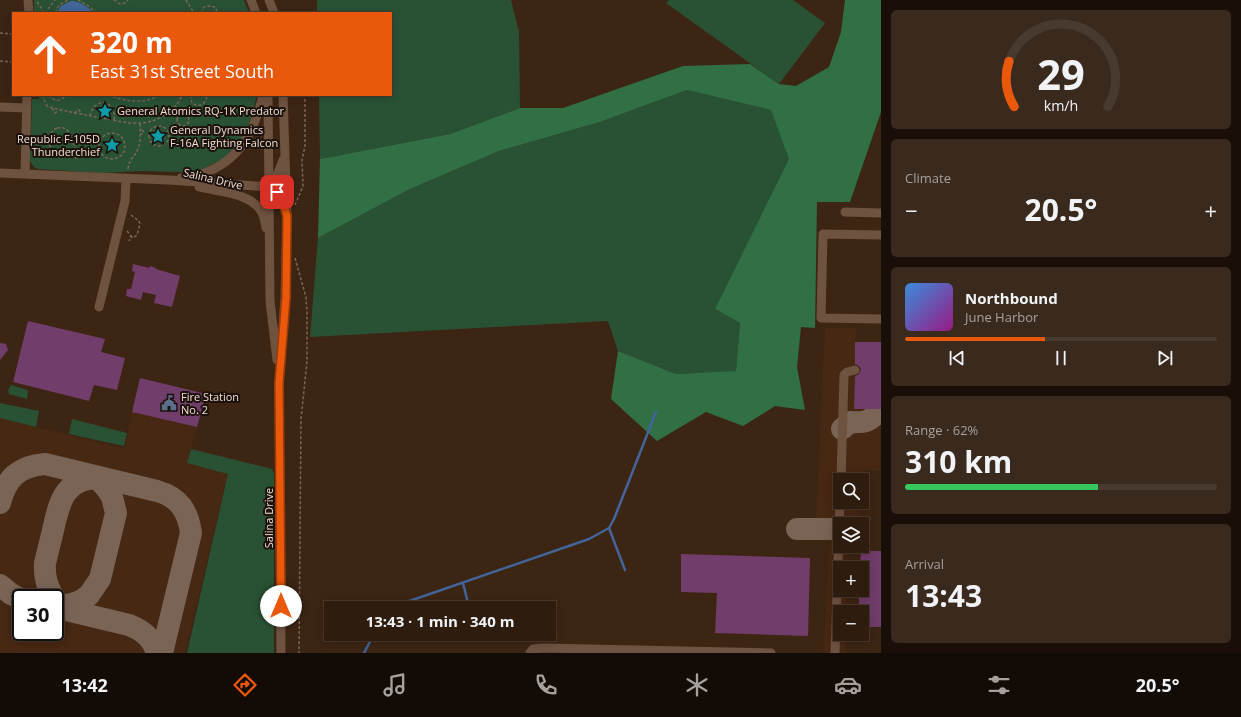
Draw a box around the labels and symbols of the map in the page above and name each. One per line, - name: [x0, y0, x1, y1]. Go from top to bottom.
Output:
- place icon: General Atomics RQ-1K Predator: [96, 102, 114, 120]
- place label: General Atomics RQ-1K Predator: [117, 103, 285, 118]
- place label: General Dynamics F-16A Fighting Falcon: [170, 122, 278, 150]
- place icon: General Dynamics F-16A Fighting Falcon: [149, 127, 167, 145]
- place label: Republic F-105D Thunderchief: [17, 131, 101, 159]
- place icon: Republic F-105D Thunderchief: [103, 136, 121, 154]
- street label: Salina Drive: [182, 164, 244, 193]
- pin: [260, 175, 294, 209]
- place label: Fire Station No. 2: [181, 389, 239, 417]
- public building icon: Fire Station No. 2: [160, 394, 178, 412]
- street label: Salina Drive: [261, 488, 276, 548]
- position arrow: [260, 585, 302, 627]
- speed limit sign: 30: [12, 589, 64, 641]

